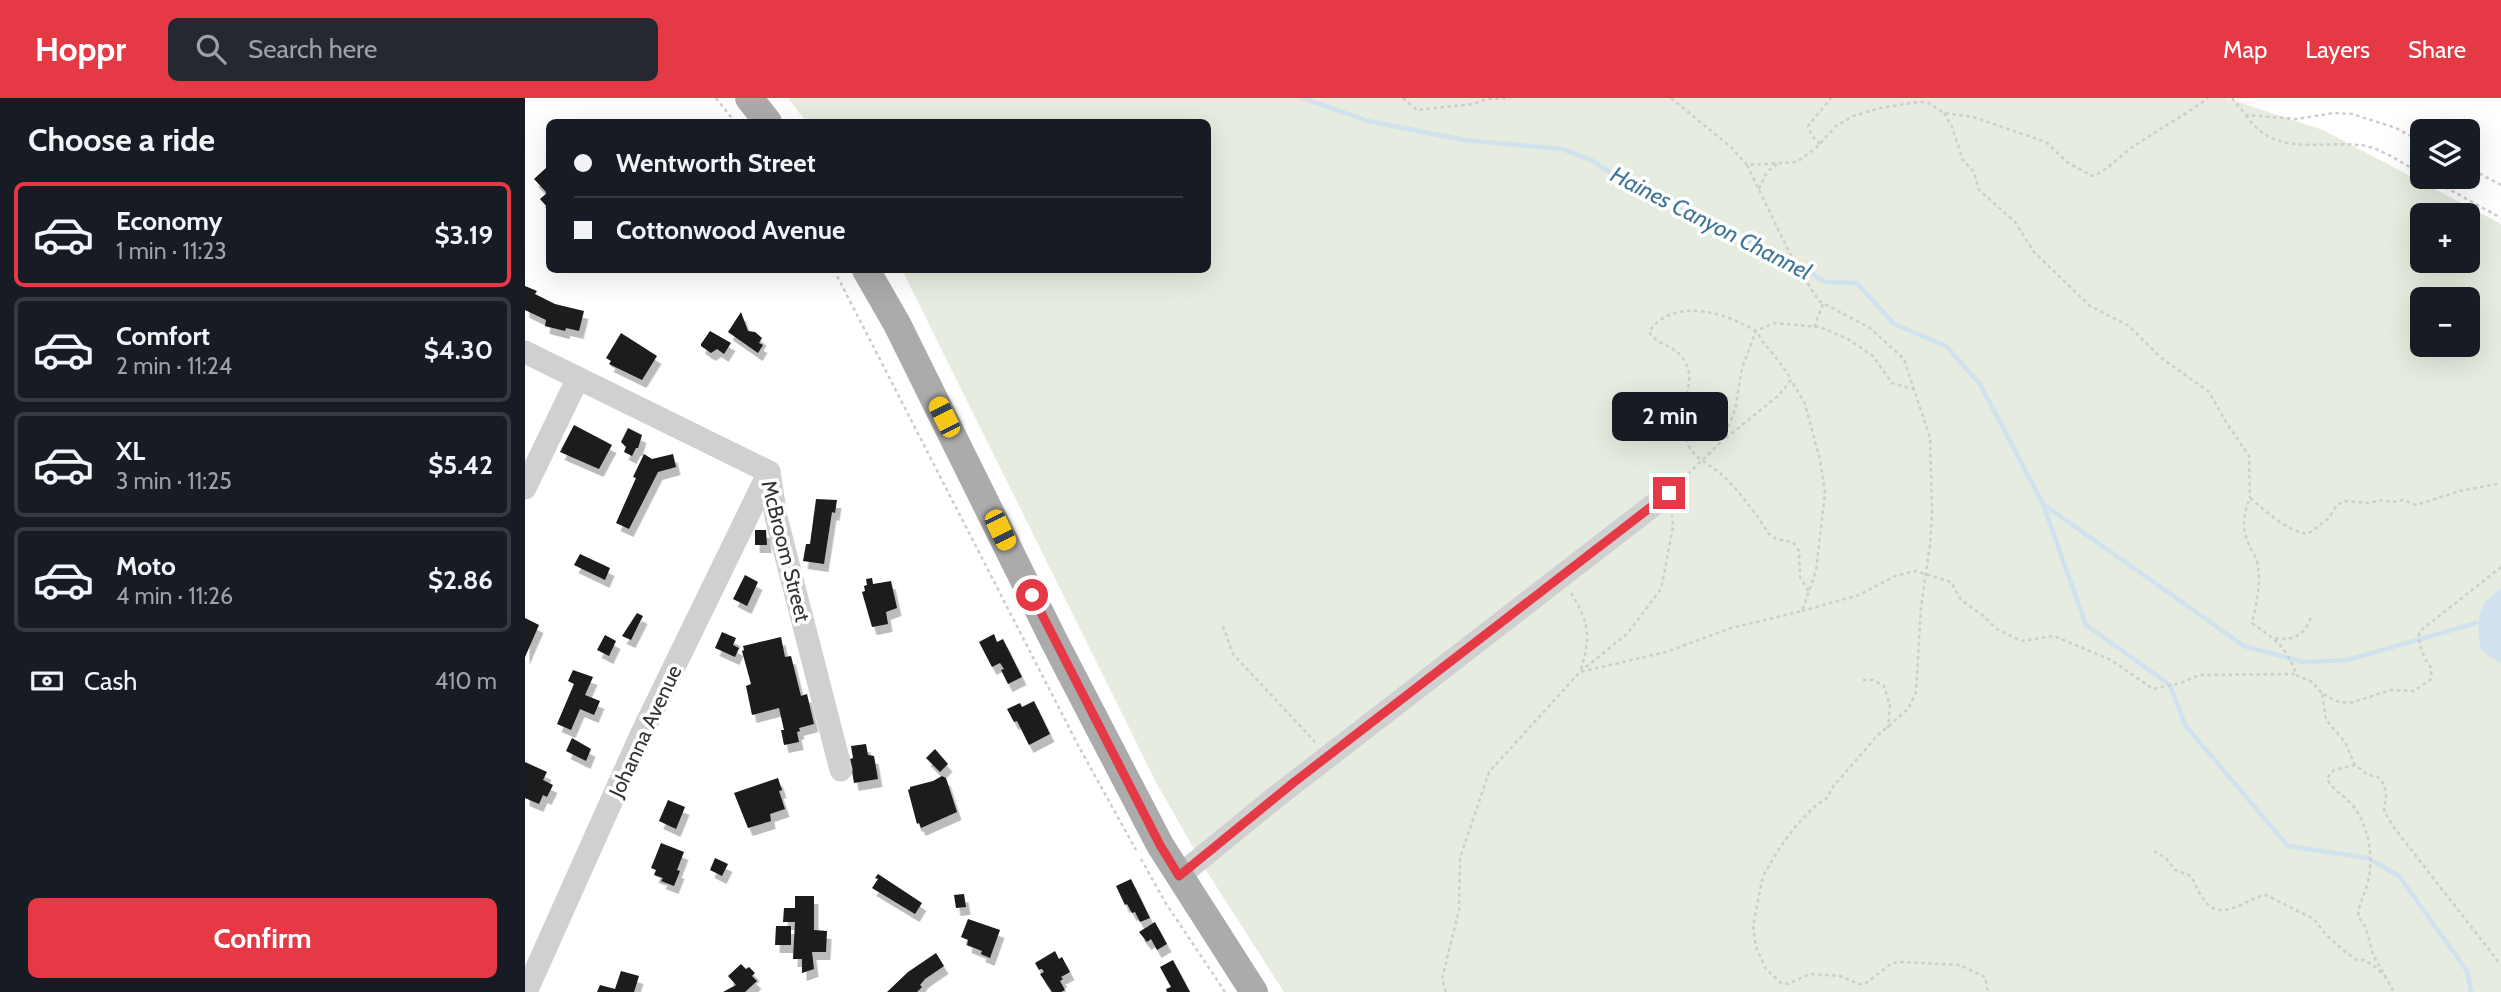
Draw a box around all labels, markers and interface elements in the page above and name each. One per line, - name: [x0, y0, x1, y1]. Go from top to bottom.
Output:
- search box: [168, 18, 658, 81]
- text: Hoppr: [35, 29, 126, 69]
- icon: search: [192, 30, 230, 68]
- text: Search here: [248, 33, 377, 65]
- text: Map: [2223, 35, 2267, 64]
- text: Layers: [2305, 35, 2370, 64]
- text: Share: [2408, 35, 2466, 64]
- map controls: [2410, 119, 2480, 357]
- button: layers: [2410, 119, 2480, 189]
- text: Choose a ride: [28, 120, 215, 159]
- text: Wentworth Street: [616, 147, 816, 179]
- water label: Haines Canyon Channel: [1606, 160, 1817, 286]
- icon: car: [32, 203, 95, 266]
- button: +: [2410, 203, 2480, 273]
- text: Economy: [116, 205, 222, 237]
- text: Cottonwood Avenue: [616, 214, 845, 246]
- text: $3.19: [434, 219, 493, 251]
- text: 1 min · 11:23: [116, 237, 227, 265]
- button: −: [2410, 287, 2480, 357]
- icon: car: [32, 318, 95, 381]
- text: Comfort: [116, 320, 210, 352]
- text: $4.30: [424, 334, 493, 366]
- text: 2 min · 11:24: [116, 352, 232, 380]
- callout: 2 min: [1611, 392, 1727, 440]
- car: [926, 394, 963, 440]
- text: 2 min: [1642, 402, 1698, 430]
- icon: car: [32, 433, 95, 496]
- text: XL: [116, 435, 145, 467]
- text: $5.42: [428, 449, 493, 481]
- text: 3 min · 11:25: [116, 467, 232, 495]
- route end: [1653, 477, 1685, 509]
- street label: McBroom Street: [756, 478, 816, 624]
- car: [982, 507, 1019, 553]
- icon: car: [32, 548, 95, 611]
- text: Moto: [116, 550, 176, 582]
- text: $2.86: [428, 564, 493, 596]
- route start: [1016, 579, 1048, 611]
- text: 4 min · 11:26: [116, 582, 233, 610]
- street label: Johanna Avenue: [603, 661, 687, 802]
- icon: cash: [28, 662, 66, 700]
- text: Cash: [84, 665, 137, 697]
- text: 410 m: [435, 667, 497, 695]
- button: Confirm: [28, 898, 497, 978]

